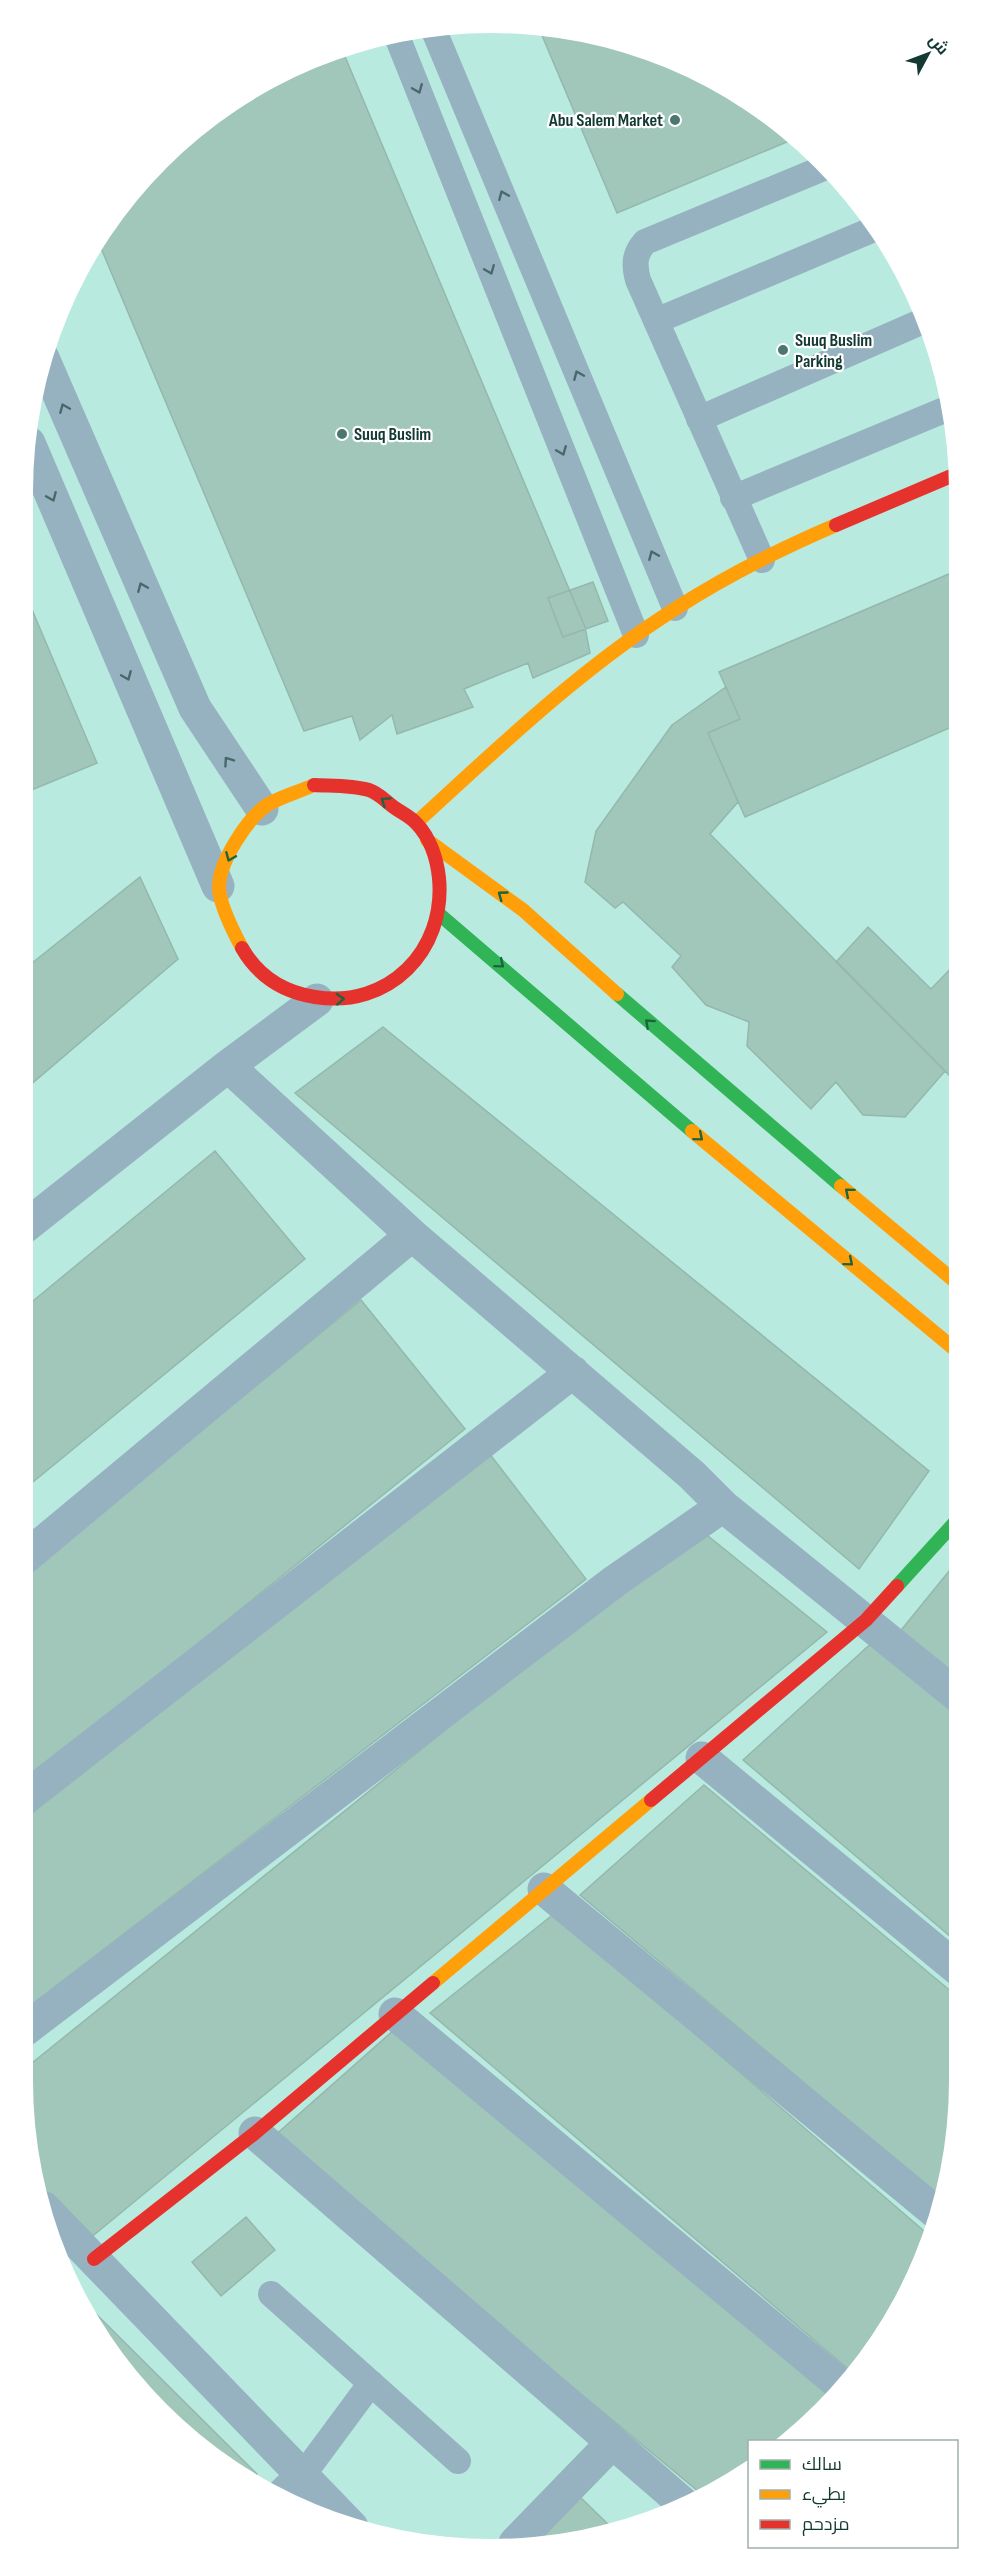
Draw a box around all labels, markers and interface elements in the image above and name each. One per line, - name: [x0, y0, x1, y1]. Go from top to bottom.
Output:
- north arrow: [898, 24, 958, 84]
- text: ش: [924, 31, 952, 59]
- one-way arrow: [411, 83, 423, 94]
- place label: Abu Salem Market: [548, 110, 663, 131]
- marker: Abu Salem Market: [668, 113, 682, 127]
- one-way arrow: [498, 190, 510, 201]
- one-way arrow: [483, 264, 495, 275]
- place label: Suuq Buslim Parking: [795, 330, 872, 372]
- marker: Suuq Buslim Parking: [776, 343, 790, 357]
- one-way arrow: [573, 370, 585, 381]
- one-way arrow: [59, 403, 71, 414]
- place label: Suuq Buslim: [354, 424, 431, 445]
- marker: Suuq Buslim: [335, 427, 349, 441]
- one-way arrow: [555, 445, 567, 456]
- one-way arrow: [44, 490, 56, 501]
- one-way arrow: [648, 550, 660, 561]
- one-way arrow: [137, 582, 149, 593]
- one-way arrow: [120, 670, 132, 681]
- one-way arrow: [224, 756, 235, 767]
- one-way arrow: [380, 797, 391, 808]
- one-way arrow: [225, 850, 237, 861]
- one-way arrow: [498, 891, 509, 902]
- one-way arrow: [493, 957, 504, 968]
- one-way arrow: [336, 993, 345, 1006]
- one-way arrow: [645, 1019, 656, 1030]
- one-way arrow: [692, 1130, 703, 1141]
- one-way arrow: [844, 1188, 855, 1199]
- one-way arrow: [842, 1255, 853, 1266]
- legend: [748, 2440, 958, 2548]
- text: سالك: [802, 2454, 842, 2475]
- text: بطيء: [802, 2484, 846, 2508]
- text: مزدحم: [802, 2514, 850, 2536]

